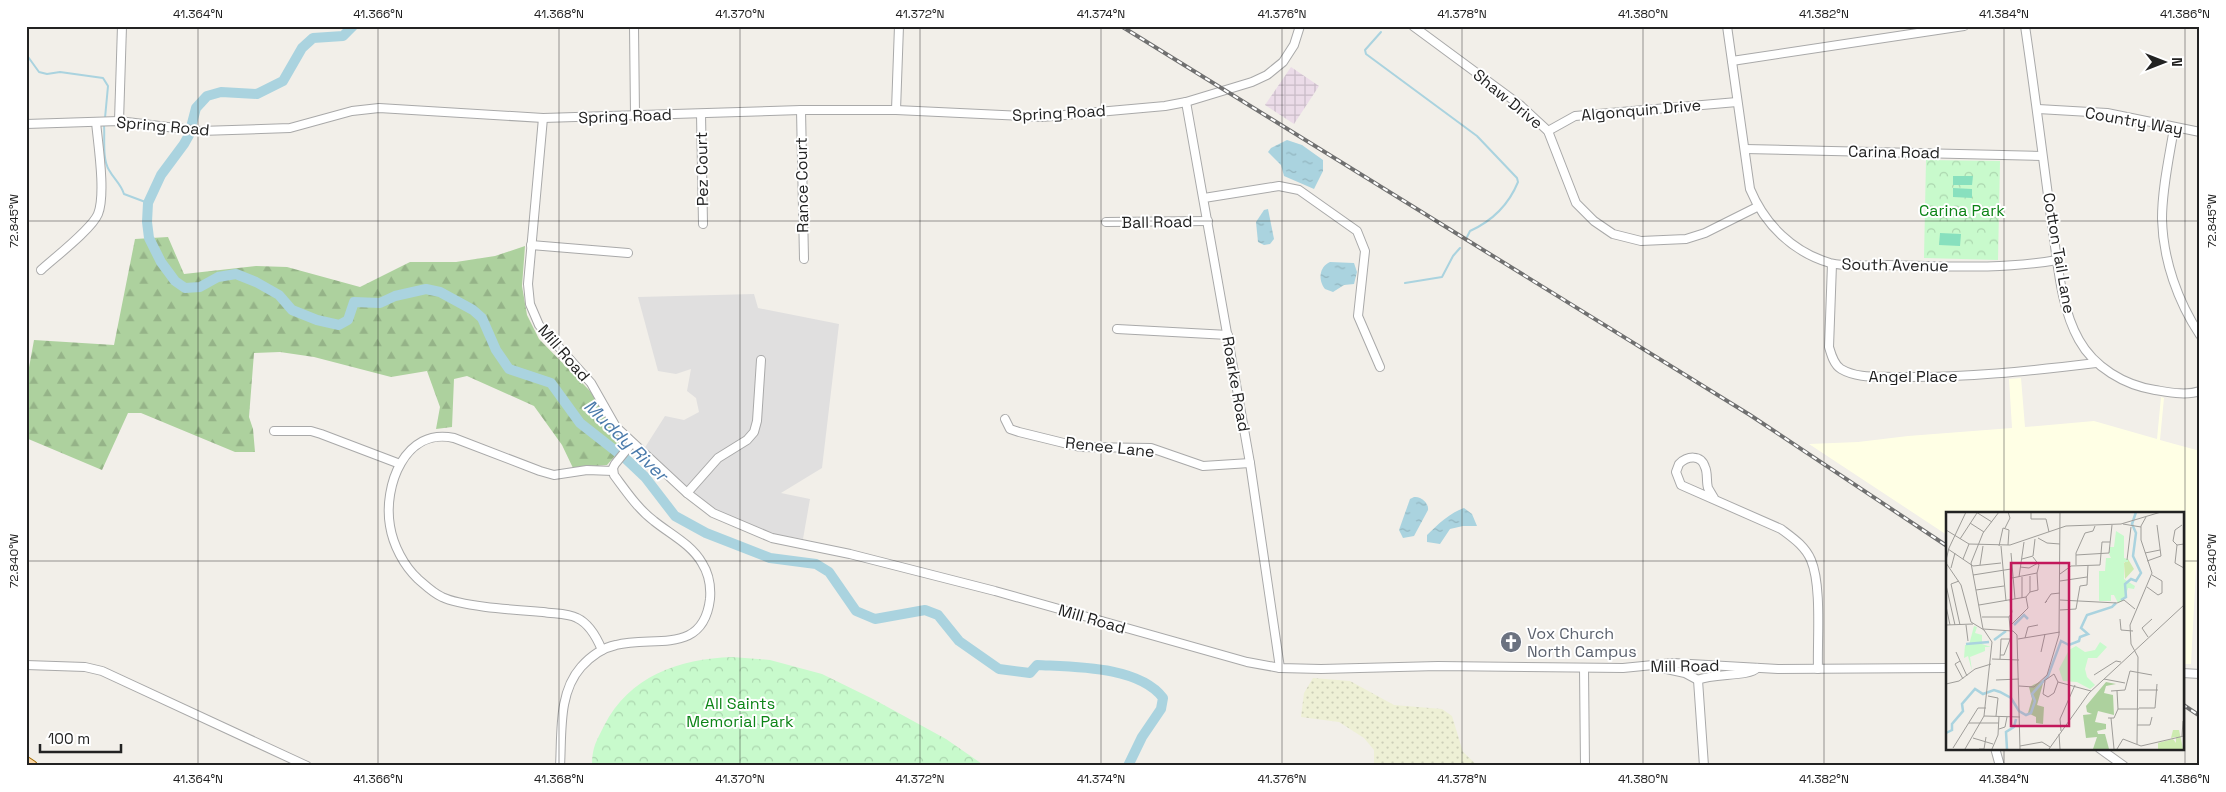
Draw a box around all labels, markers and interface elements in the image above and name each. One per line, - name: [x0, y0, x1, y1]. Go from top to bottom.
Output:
- text: 41.364°N: [173, 6, 223, 22]
- text: 41.366°N: [353, 6, 403, 22]
- text: 41.368°N: [534, 6, 584, 22]
- text: 41.370°N: [715, 6, 765, 22]
- text: 41.372°N: [896, 6, 944, 22]
- text: 41.374°N: [1077, 6, 1125, 22]
- text: 41.376°N: [1257, 6, 1307, 22]
- text: 41.378°N: [1437, 6, 1487, 22]
- text: 41.380°N: [1618, 6, 1668, 22]
- text: 41.382°N: [1799, 6, 1849, 22]
- text: 41.384°N: [1979, 6, 2029, 22]
- text: 41.386°N: [2160, 6, 2210, 22]
- north arrow: [2138, 38, 2188, 88]
- text: N: [2168, 57, 2186, 67]
- street label: Shaw Drive: [1469, 64, 1547, 134]
- street label: Algonquin Drive: [1580, 94, 1702, 126]
- street label: Spring Road: [1012, 100, 1106, 126]
- street label: Country Way: [2083, 102, 2185, 140]
- street label: Spring Road: [578, 104, 672, 128]
- street label: Spring Road: [115, 111, 211, 141]
- street label: Pez Court: [691, 132, 713, 206]
- street label: Rance Court: [791, 137, 813, 233]
- street label: Carina Road: [1848, 141, 1940, 163]
- street label: Cotton Tail Lane: [2038, 191, 2080, 315]
- text: 72.845°W: [6, 193, 22, 248]
- text: 72.845°W: [2204, 193, 2220, 248]
- park label: Carina Park: [1919, 200, 2005, 221]
- street label: Ball Road: [1121, 211, 1193, 233]
- street label: South Avenue: [1841, 254, 1949, 276]
- street label: Mill Road: [533, 320, 595, 386]
- street label: Roarke Road: [1217, 335, 1255, 433]
- street label: Angel Place: [1868, 366, 1958, 387]
- water label: Muddy River: [579, 394, 674, 487]
- street label: Renee Lane: [1064, 432, 1156, 462]
- inset map: [1946, 512, 2184, 750]
- text: 72.840°W: [6, 533, 22, 588]
- text: 72.840°W: [2204, 533, 2220, 588]
- street label: Mill Road: [1056, 599, 1128, 639]
- place label: Vox Church North Campus: [1527, 623, 1637, 662]
- church icon: Vox Church North Campus: [1499, 630, 1523, 654]
- street label: Mill Road: [1650, 655, 1720, 677]
- park label: All Saints Memorial Park: [686, 693, 794, 732]
- scale bar: [40, 722, 121, 754]
- text: 100 m: [48, 729, 90, 748]
- text: 41.364°N: [173, 771, 223, 787]
- text: 41.366°N: [353, 771, 403, 787]
- text: 41.368°N: [534, 771, 584, 787]
- text: 41.370°N: [715, 771, 765, 787]
- text: 41.372°N: [896, 771, 944, 787]
- text: 41.374°N: [1077, 771, 1125, 787]
- text: 41.376°N: [1257, 771, 1307, 787]
- text: 41.378°N: [1437, 771, 1487, 787]
- text: 41.380°N: [1618, 771, 1668, 787]
- text: 41.382°N: [1799, 771, 1849, 787]
- text: 41.384°N: [1979, 771, 2029, 787]
- text: 41.386°N: [2160, 771, 2210, 787]

